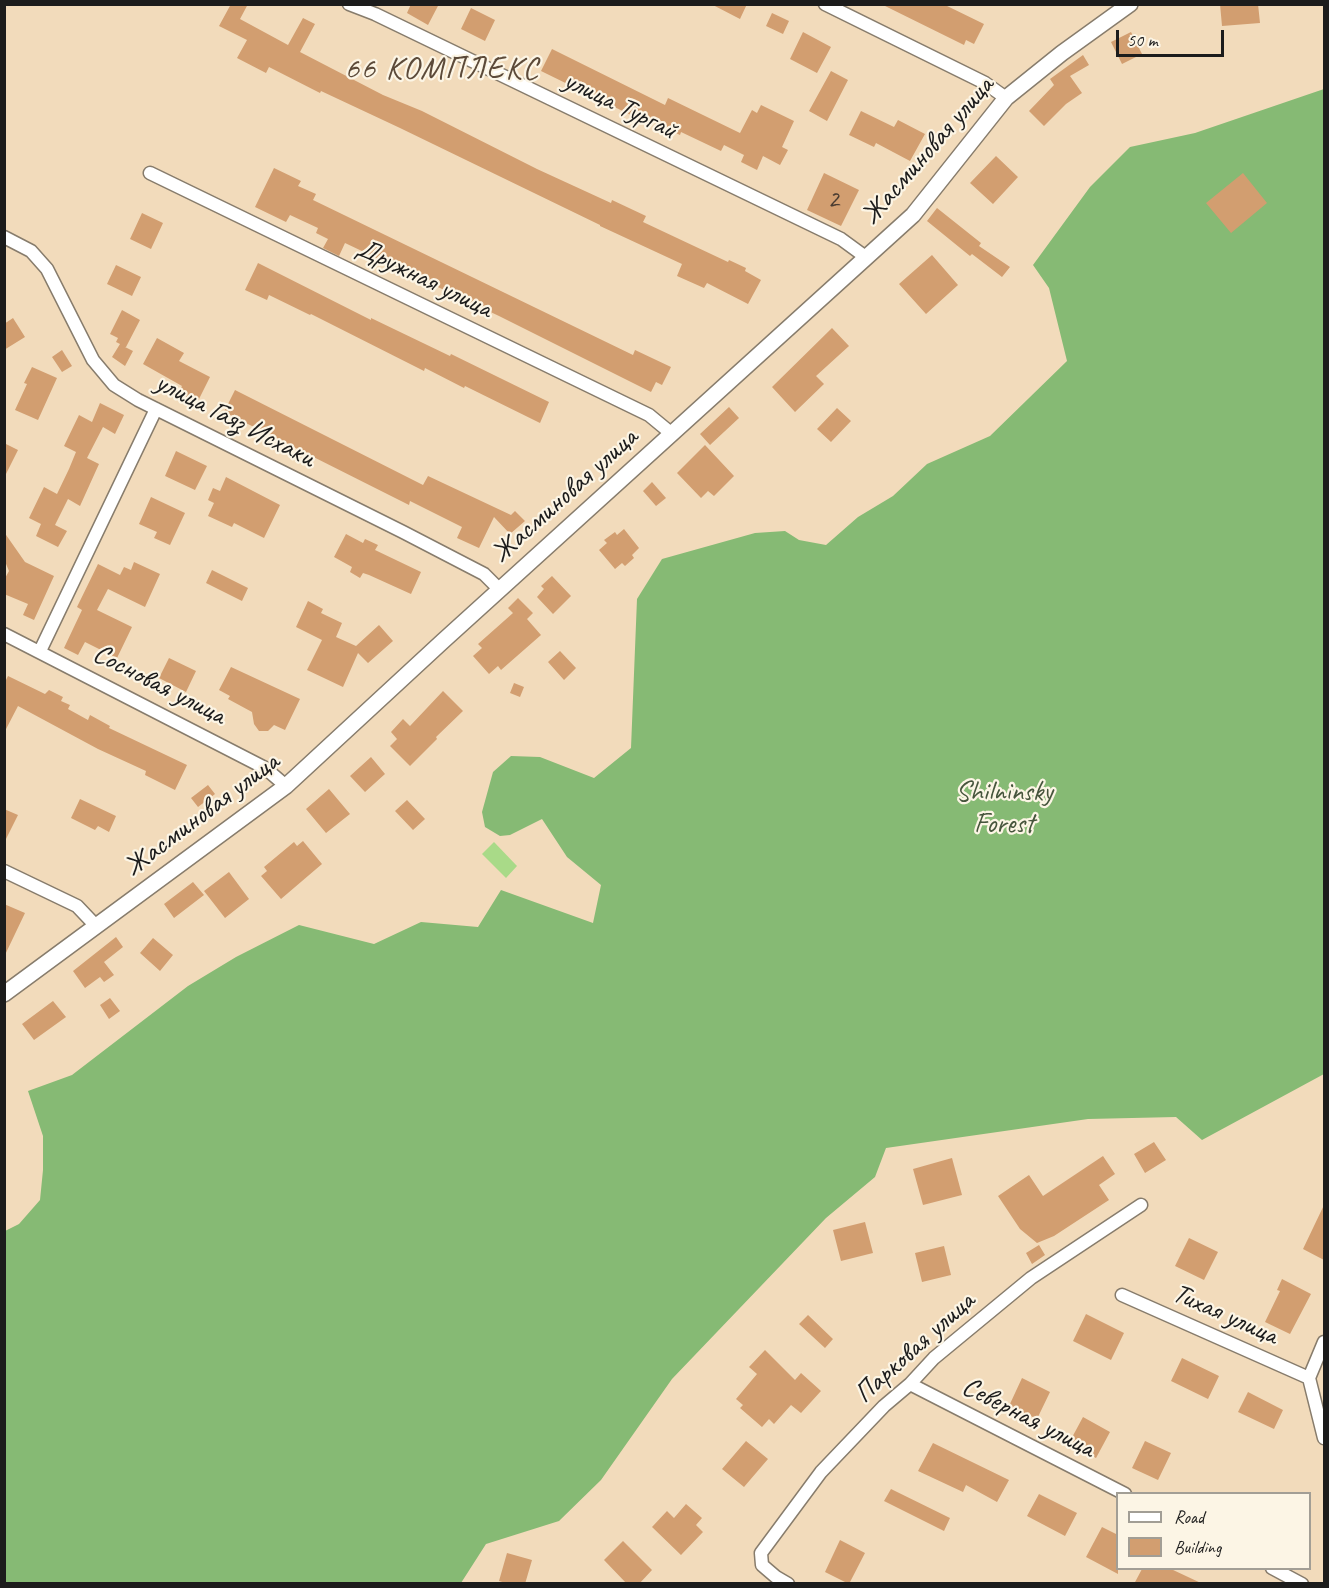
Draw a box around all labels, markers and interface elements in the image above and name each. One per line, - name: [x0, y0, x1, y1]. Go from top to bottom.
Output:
- scale bar: [1119, 18, 1227, 56]
- text: 50 m: [1127, 29, 1158, 51]
- district label: 66 КОМПЛЕКС: [344, 51, 540, 89]
- street label: улица Тургай: [558, 64, 682, 148]
- street label: Жасминовая улица: [854, 70, 1002, 232]
- house number: 2: [827, 184, 839, 216]
- street label: Дружная улица: [351, 232, 497, 326]
- street label: улица Гаяз Исхаки: [150, 366, 320, 476]
- street label: Жасминовая улица: [485, 421, 645, 571]
- street label: Сосновая улица: [87, 637, 231, 733]
- street label: Жасминовая улица: [118, 746, 286, 884]
- park label: Shilninsky Forest: [956, 776, 1052, 842]
- street label: Тихая улица: [1167, 1277, 1283, 1353]
- street label: Парковая улица: [848, 1285, 982, 1411]
- street label: Северная улица: [956, 1370, 1100, 1466]
- legend: [1116, 1492, 1311, 1570]
- text: Road: [1174, 1506, 1204, 1528]
- text: Building: [1174, 1536, 1221, 1558]

